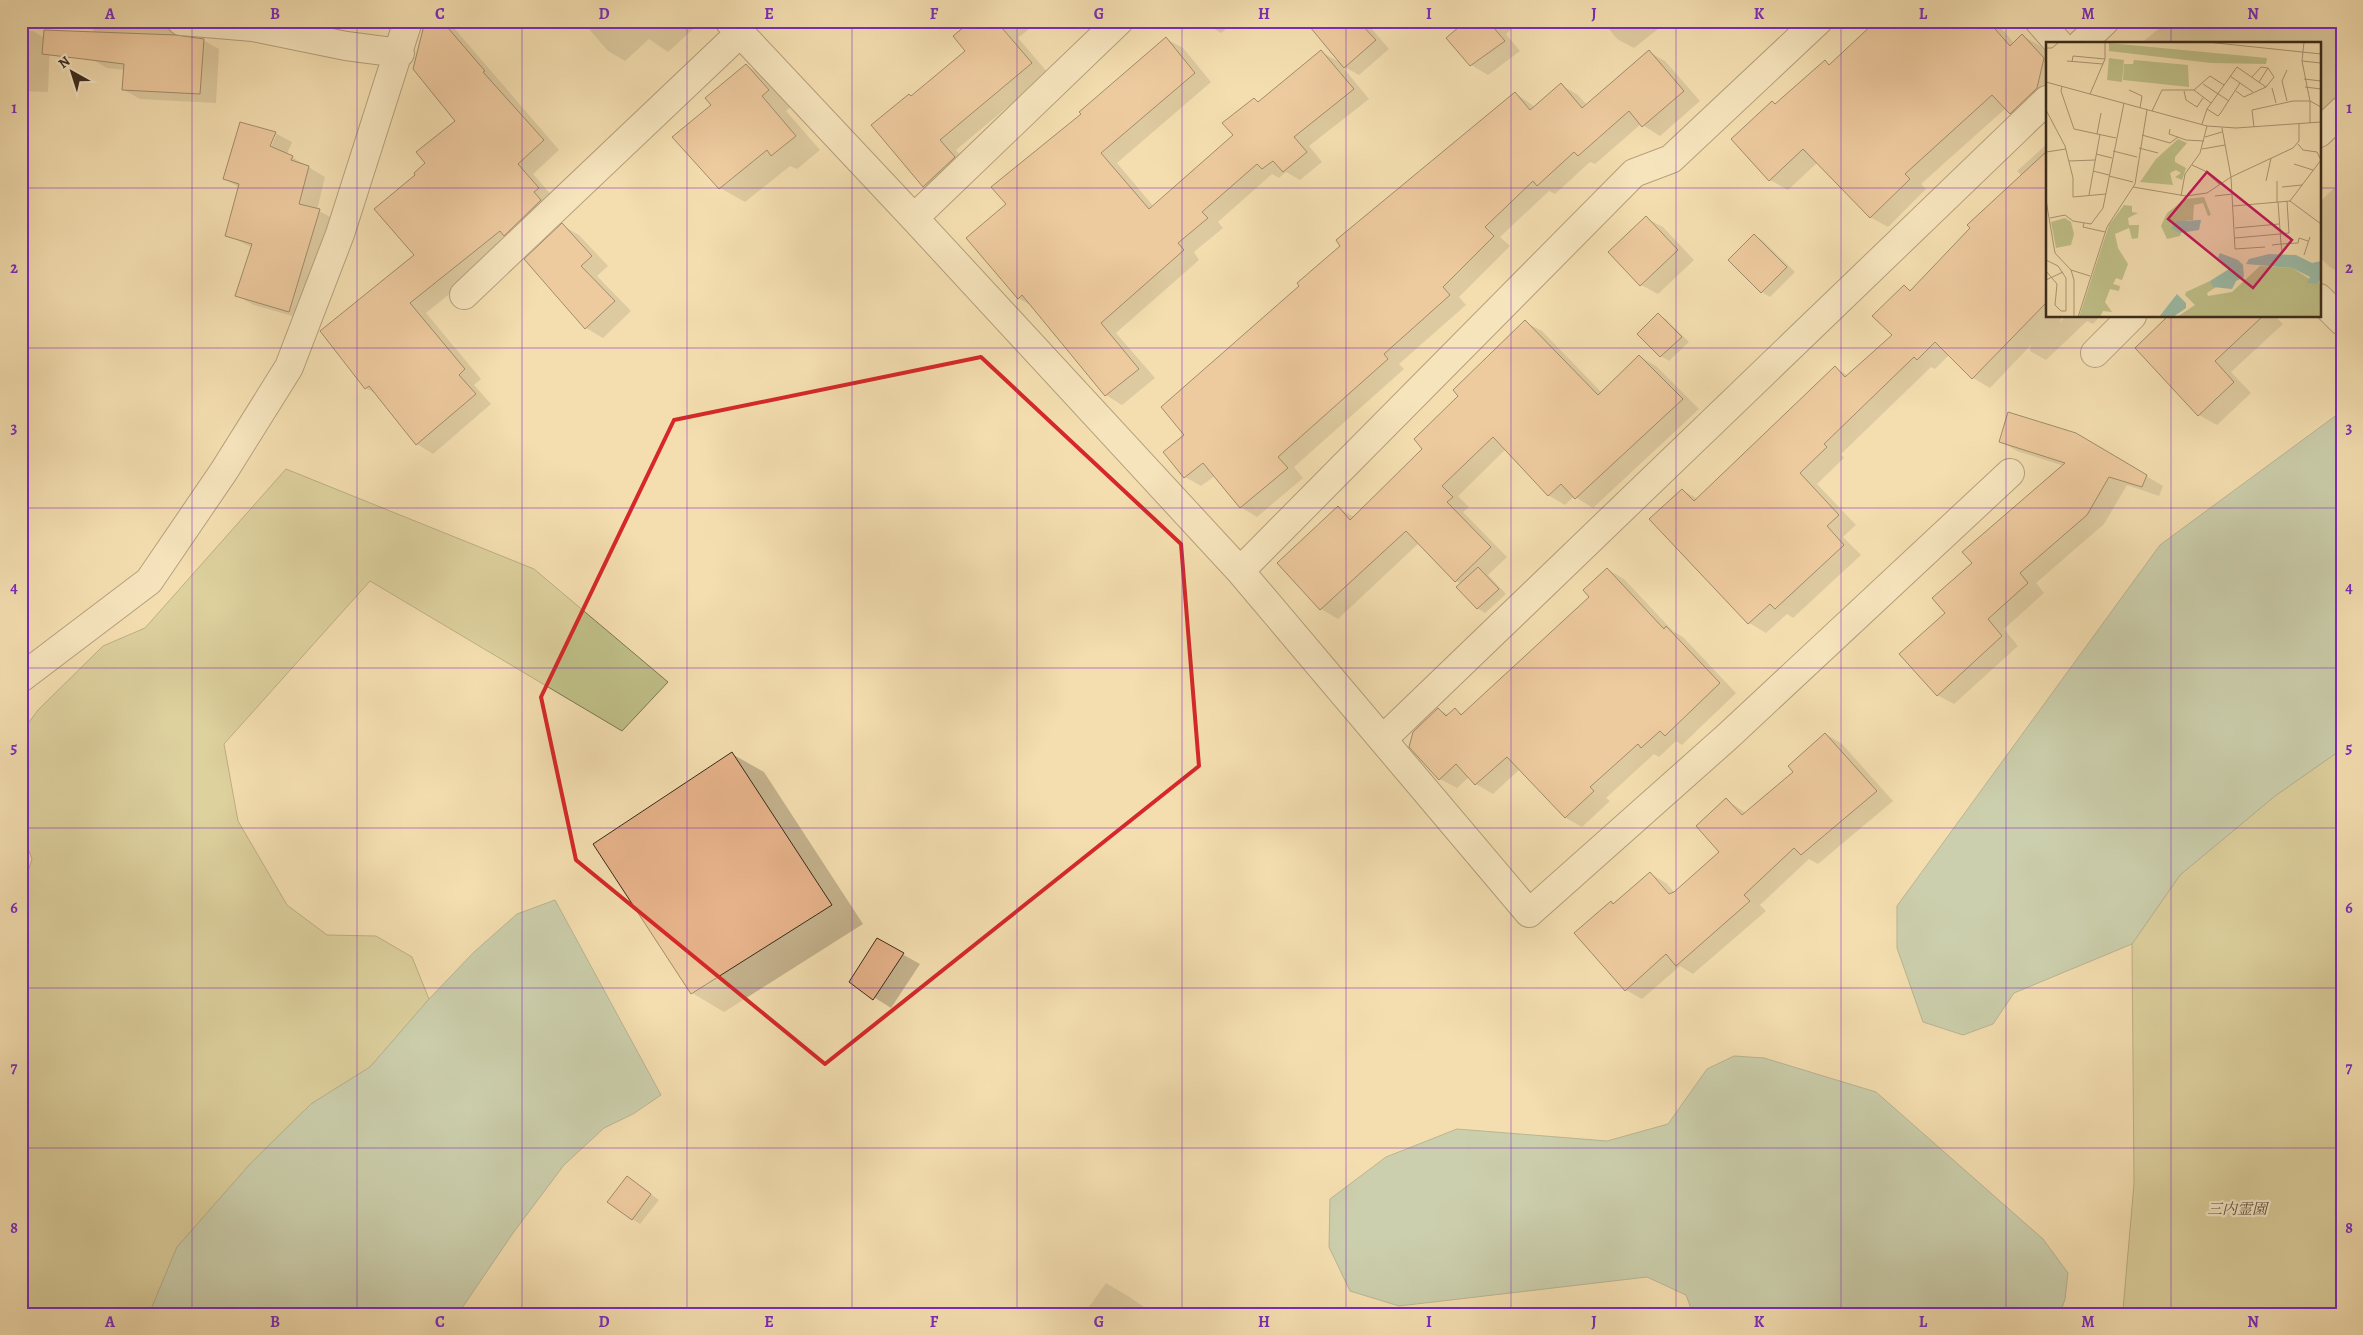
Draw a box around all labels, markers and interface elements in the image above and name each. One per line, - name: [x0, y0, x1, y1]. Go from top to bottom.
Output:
- text: A: [104, 3, 116, 25]
- text: B: [270, 3, 280, 25]
- text: C: [435, 3, 445, 25]
- text: D: [598, 3, 610, 25]
- text: E: [764, 3, 774, 25]
- text: F: [930, 3, 939, 25]
- text: G: [1094, 3, 1104, 25]
- text: H: [1258, 3, 1270, 25]
- text: I: [1426, 3, 1432, 25]
- text: J: [1591, 3, 1597, 25]
- text: K: [1754, 3, 1765, 25]
- text: L: [1919, 3, 1928, 25]
- text: M: [2081, 3, 2095, 25]
- text: N: [2247, 3, 2259, 25]
- inset map: [2046, 42, 2320, 318]
- north arrow: [48, 48, 98, 98]
- text: N: [54, 52, 74, 73]
- text: 1: [11, 97, 17, 119]
- text: 1: [2346, 97, 2352, 119]
- text: 2: [10, 257, 18, 279]
- text: 2: [2345, 257, 2353, 279]
- text: 3: [11, 417, 18, 439]
- text: 3: [2346, 417, 2353, 439]
- text: 4: [10, 577, 18, 599]
- text: 4: [2345, 577, 2353, 599]
- text: 5: [11, 737, 18, 759]
- text: 5: [2346, 737, 2353, 759]
- text: 6: [10, 897, 18, 919]
- text: 6: [2345, 897, 2353, 919]
- text: 7: [11, 1057, 18, 1079]
- text: 7: [2346, 1057, 2353, 1079]
- park label: 三内霊園: [2207, 1199, 2270, 1219]
- text: 8: [10, 1217, 18, 1239]
- text: 8: [2345, 1217, 2353, 1239]
- text: A: [104, 1311, 116, 1333]
- text: B: [270, 1311, 280, 1333]
- text: C: [435, 1311, 445, 1333]
- text: D: [598, 1311, 610, 1333]
- text: E: [764, 1311, 774, 1333]
- text: F: [930, 1311, 939, 1333]
- text: G: [1094, 1311, 1104, 1333]
- text: H: [1258, 1311, 1270, 1333]
- text: I: [1426, 1311, 1432, 1333]
- text: J: [1591, 1311, 1597, 1333]
- text: K: [1754, 1311, 1765, 1333]
- text: L: [1919, 1311, 1928, 1333]
- text: M: [2081, 1311, 2095, 1333]
- text: N: [2247, 1311, 2259, 1333]

